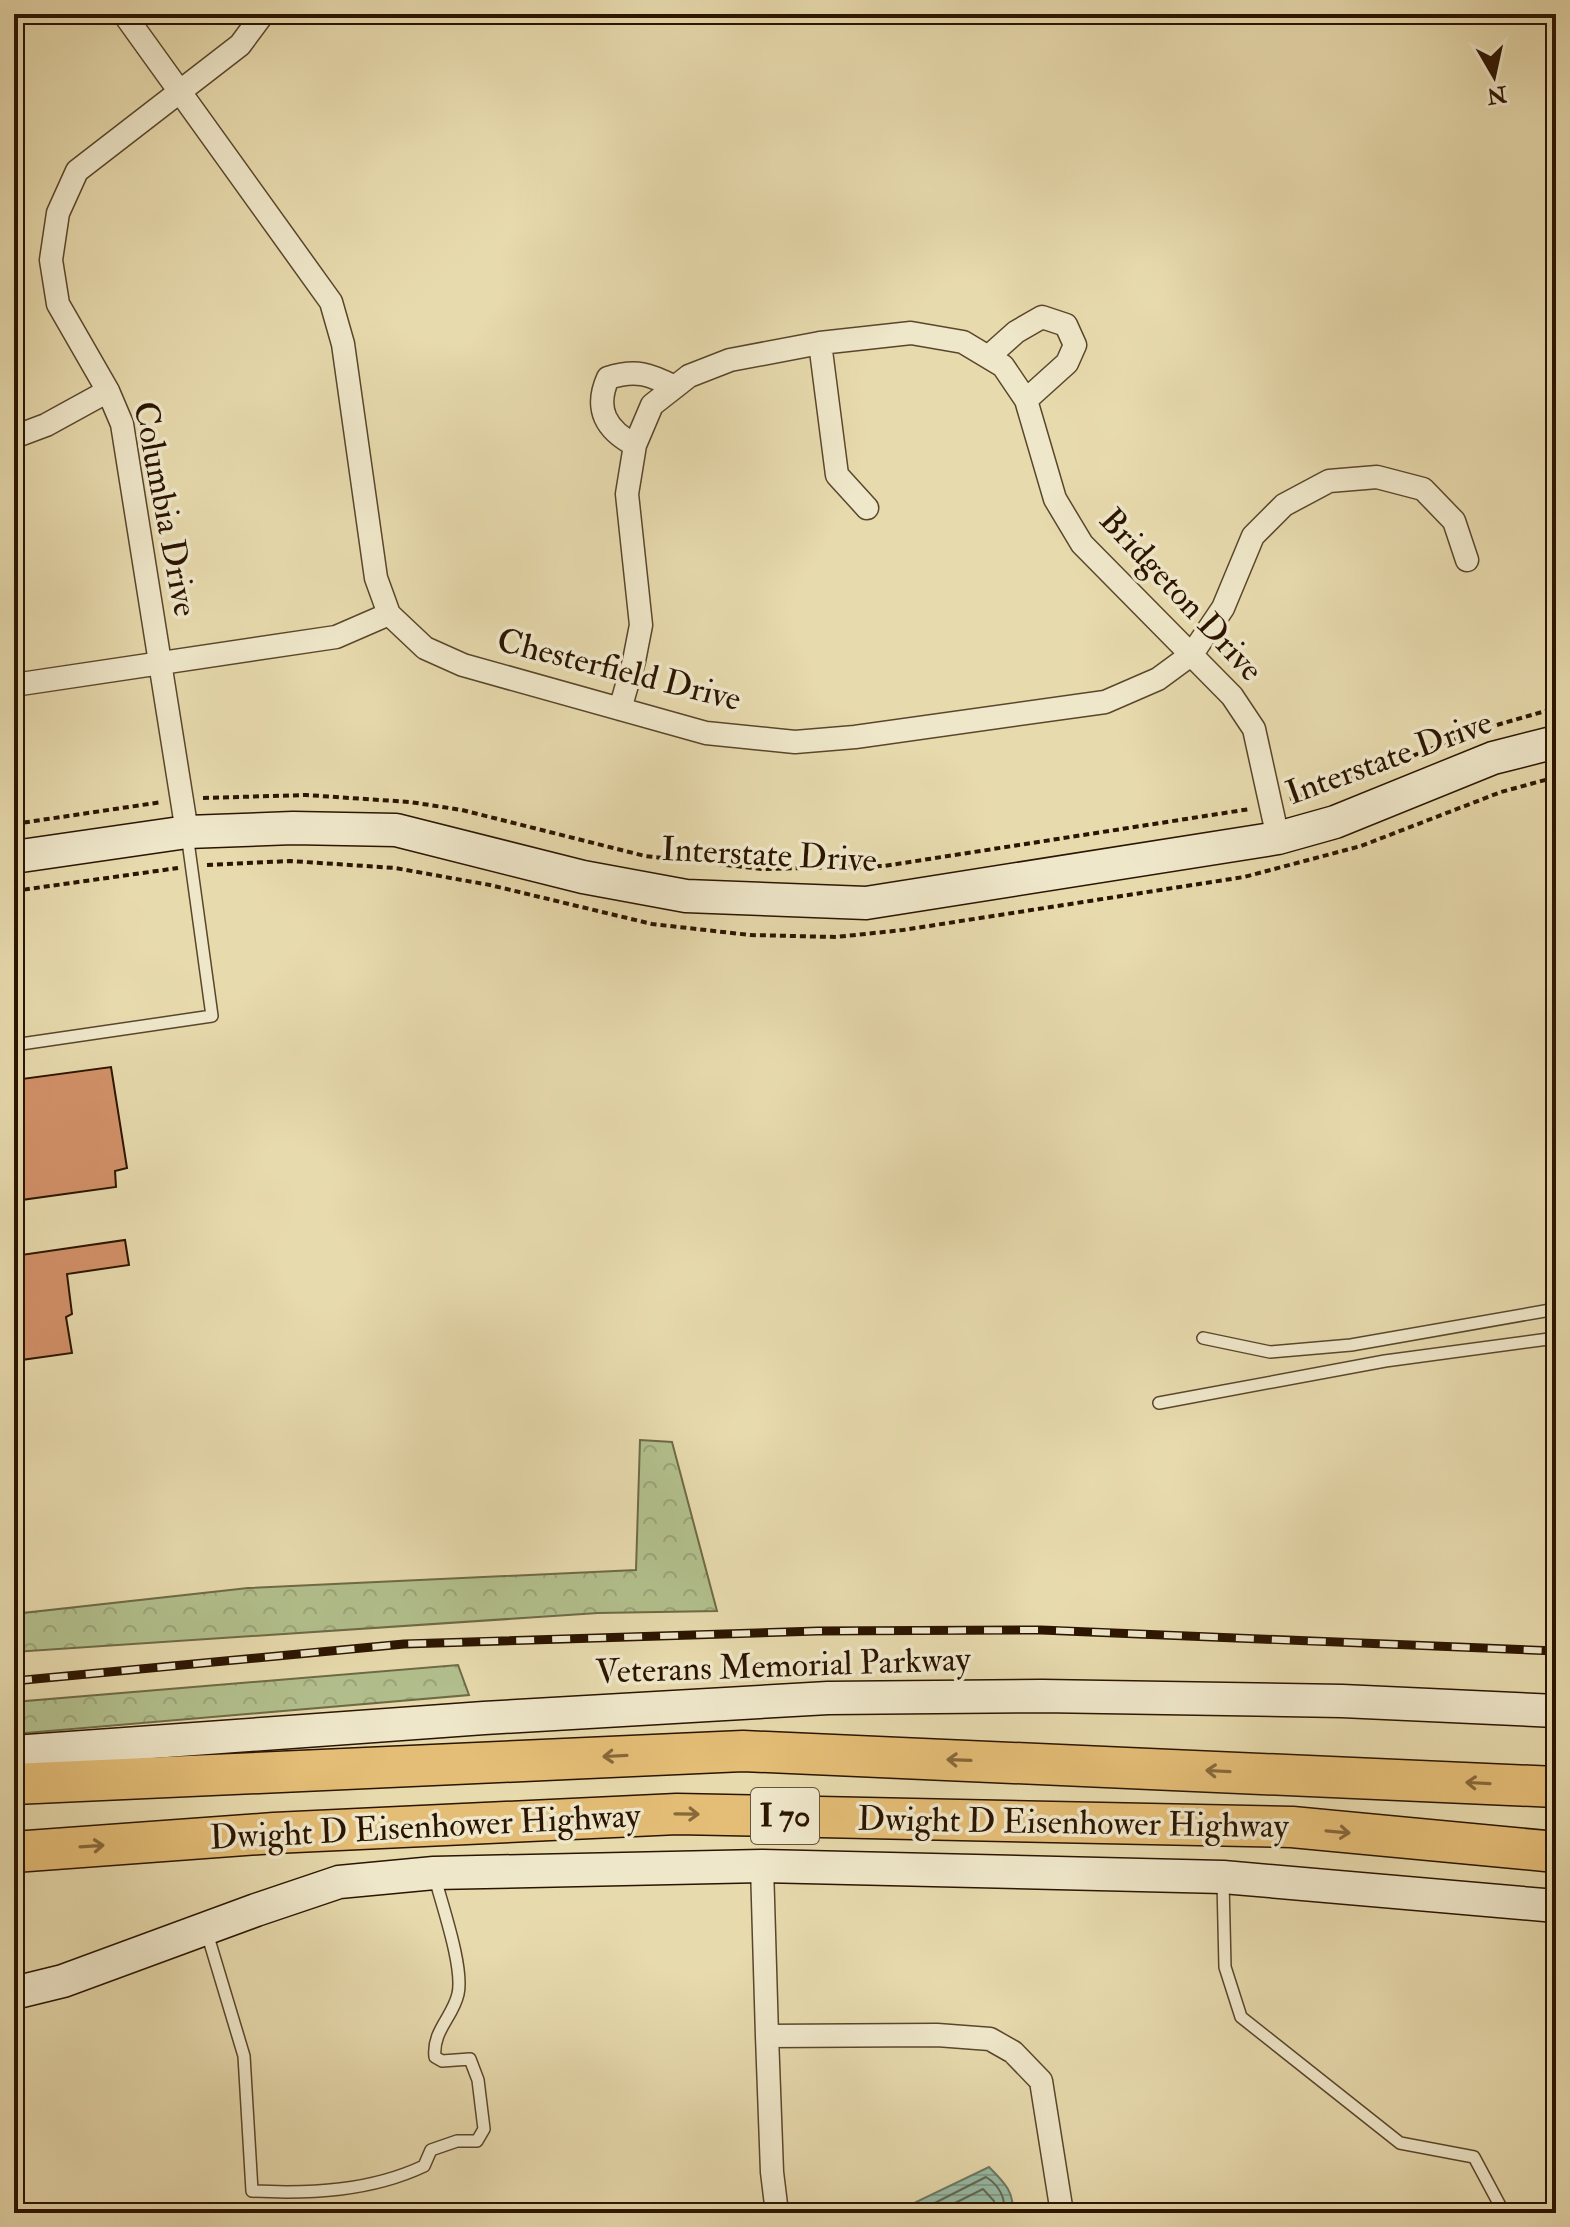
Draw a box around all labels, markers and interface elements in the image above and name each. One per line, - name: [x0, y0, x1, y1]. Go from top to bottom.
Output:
- north arrow: [1454, 36, 1534, 116]
- text: N: [1485, 79, 1510, 110]
- street label: Columbia Drive: [123, 398, 207, 620]
- street label: Bridgeton Drive: [1090, 499, 1272, 691]
- street label: Chesterfield Drive: [493, 619, 745, 721]
- street label: Interstate Drive: [1280, 701, 1498, 815]
- street label: Interstate Drive: [660, 828, 878, 882]
- street label: Veterans Memorial Parkway: [595, 1638, 972, 1694]
- one-way arrow: [602, 1749, 629, 1764]
- one-way arrow: [946, 1752, 973, 1767]
- one-way arrow: [1205, 1763, 1232, 1778]
- one-way arrow: [1465, 1776, 1492, 1791]
- road number: I 70: [751, 1788, 819, 1844]
- street label: Dwight D Eisenhower Highway: [209, 1794, 643, 1860]
- street label: Dwight D Eisenhower Highway: [857, 1798, 1290, 1848]
- one-way arrow: [673, 1807, 700, 1822]
- one-way arrow: [1325, 1825, 1351, 1840]
- one-way arrow: [78, 1839, 105, 1854]

